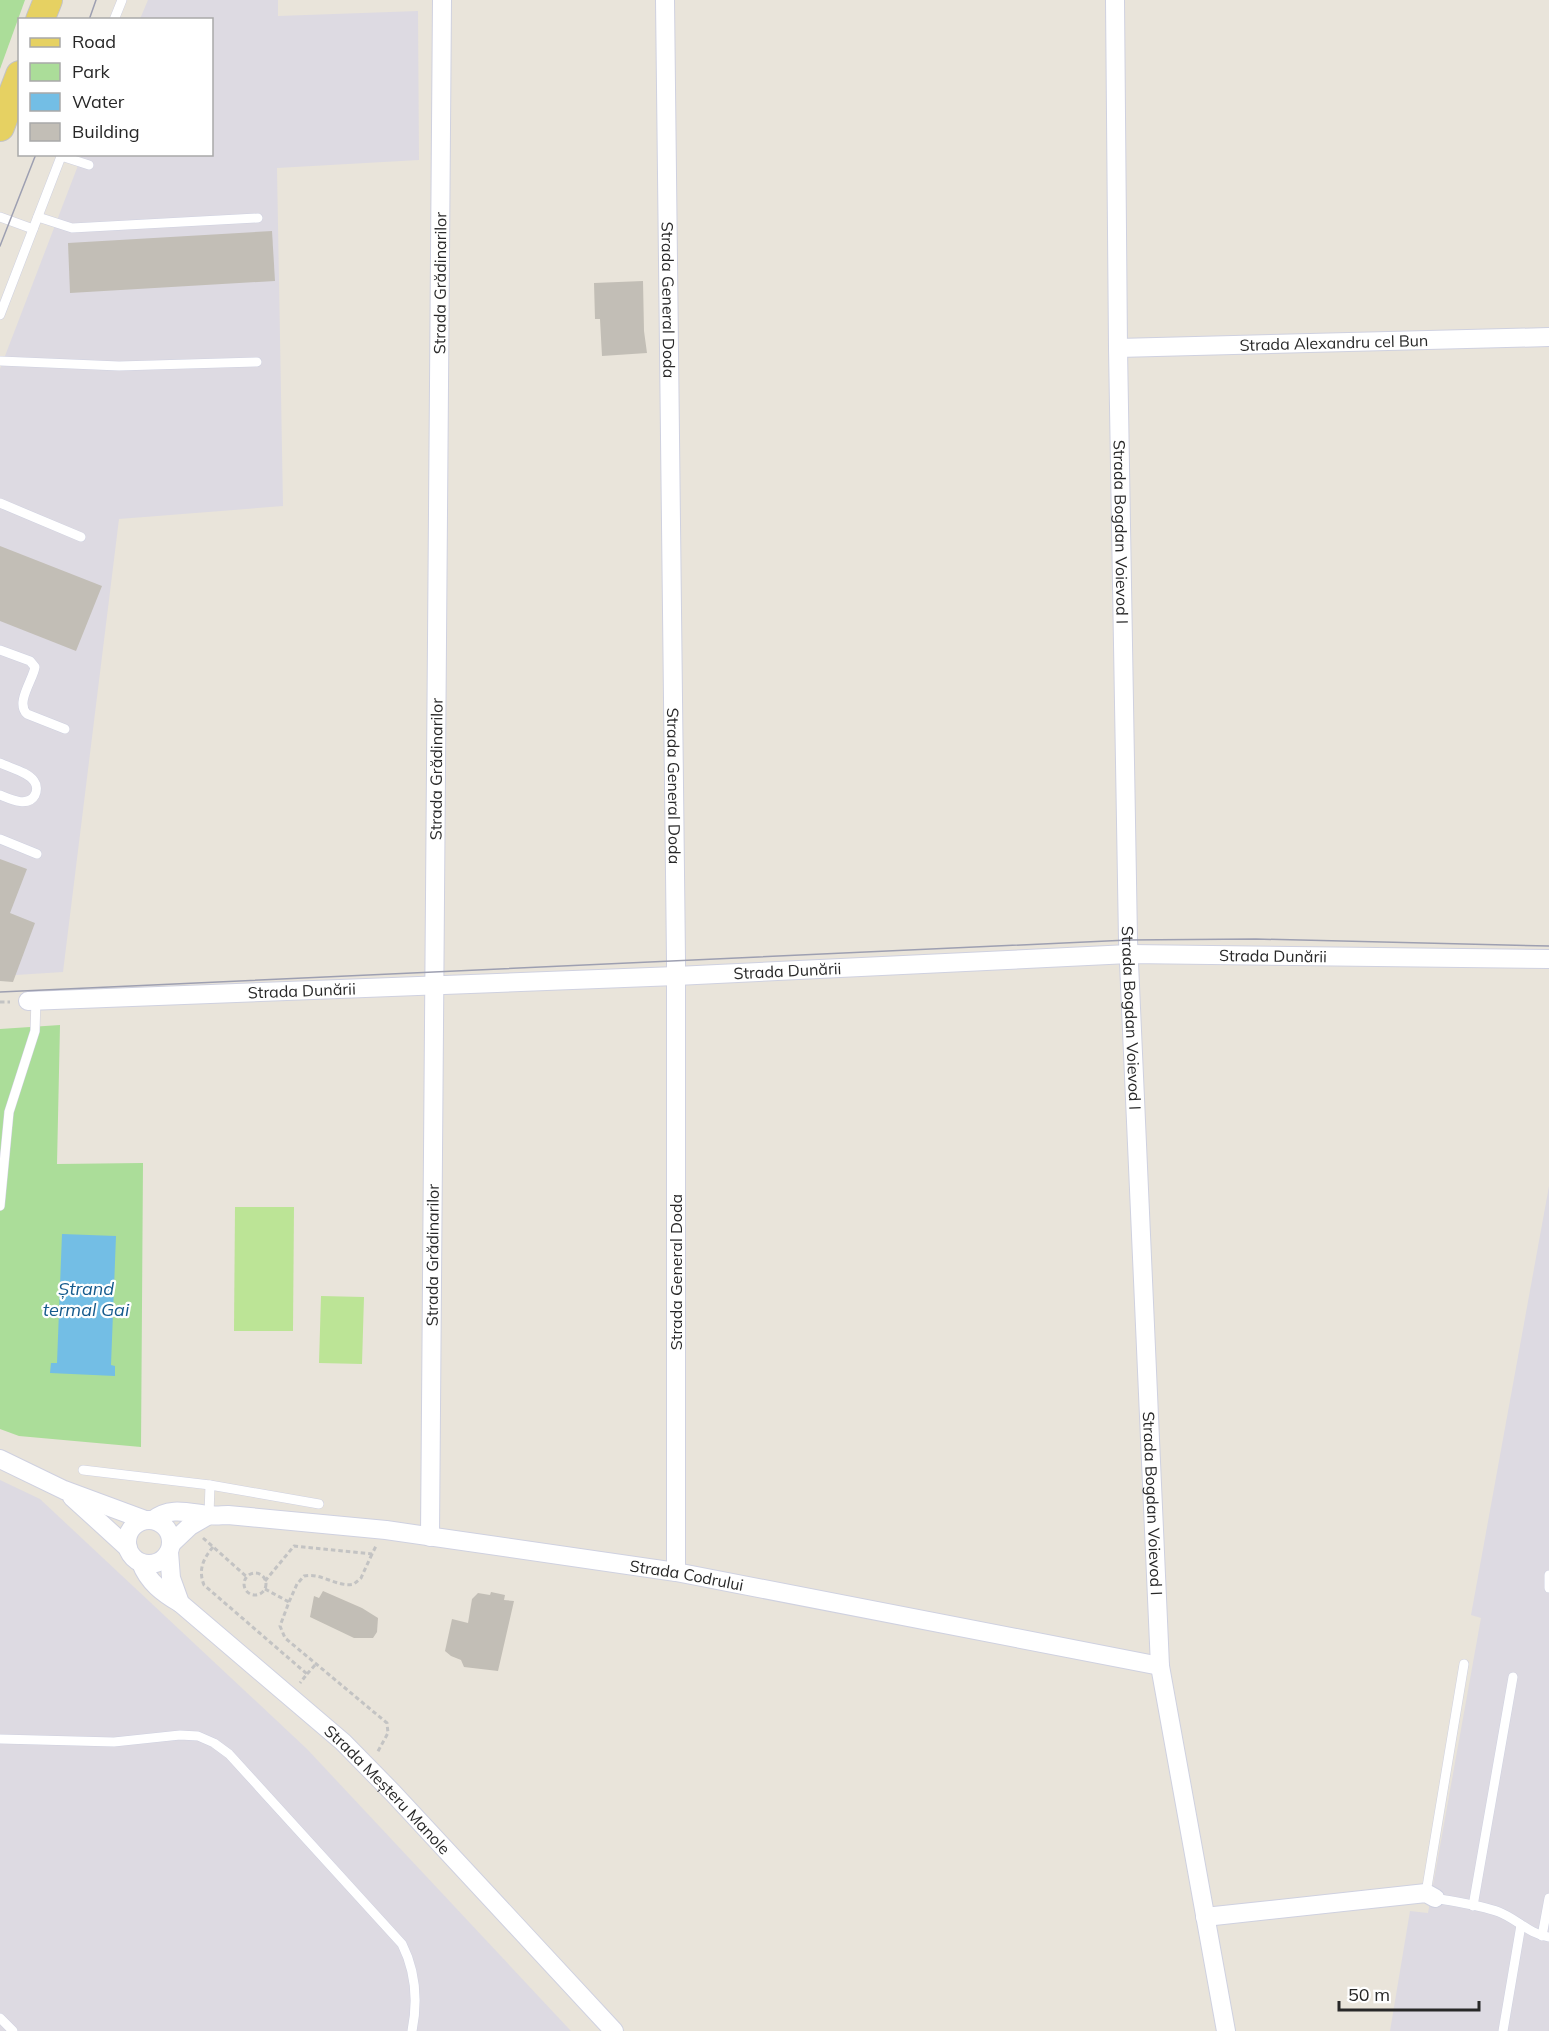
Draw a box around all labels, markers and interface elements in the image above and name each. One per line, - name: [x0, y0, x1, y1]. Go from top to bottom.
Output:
- legend: [18, 18, 213, 156]
- text: Road: [72, 30, 116, 53]
- text: Park: [72, 60, 111, 83]
- text: Water: [72, 90, 125, 113]
- text: Building: [72, 120, 140, 143]
- street label: Strada Grădinarilor: [429, 212, 450, 354]
- street label: Strada General Doda: [658, 222, 679, 378]
- street label: Strada Alexandru cel Bun: [1239, 330, 1429, 355]
- street label: Strada Bogdan Voievod I: [1110, 440, 1133, 624]
- street label: Strada Grădinarilor: [425, 698, 447, 840]
- street label: Strada General Doda: [663, 708, 685, 864]
- street label: Strada Bogdan Voievod I: [1118, 926, 1145, 1110]
- street label: Strada Dunării: [1219, 945, 1327, 966]
- street label: Strada Dunării: [733, 958, 842, 983]
- street label: Strada Dunării: [247, 978, 356, 1003]
- street label: Strada Grădinarilor: [422, 1184, 443, 1326]
- street label: Strada General Doda: [666, 1194, 686, 1350]
- water label: Ștrand termal Gai: [43, 1277, 130, 1321]
- street label: Strada Bogdan Voievod I: [1139, 1411, 1167, 1596]
- street label: Strada Codrului: [628, 1555, 745, 1595]
- street label: Strada Meșteru Manole: [320, 1721, 455, 1858]
- scale bar: [1339, 1974, 1478, 2012]
- text: 50 m: [1348, 1983, 1390, 2006]

